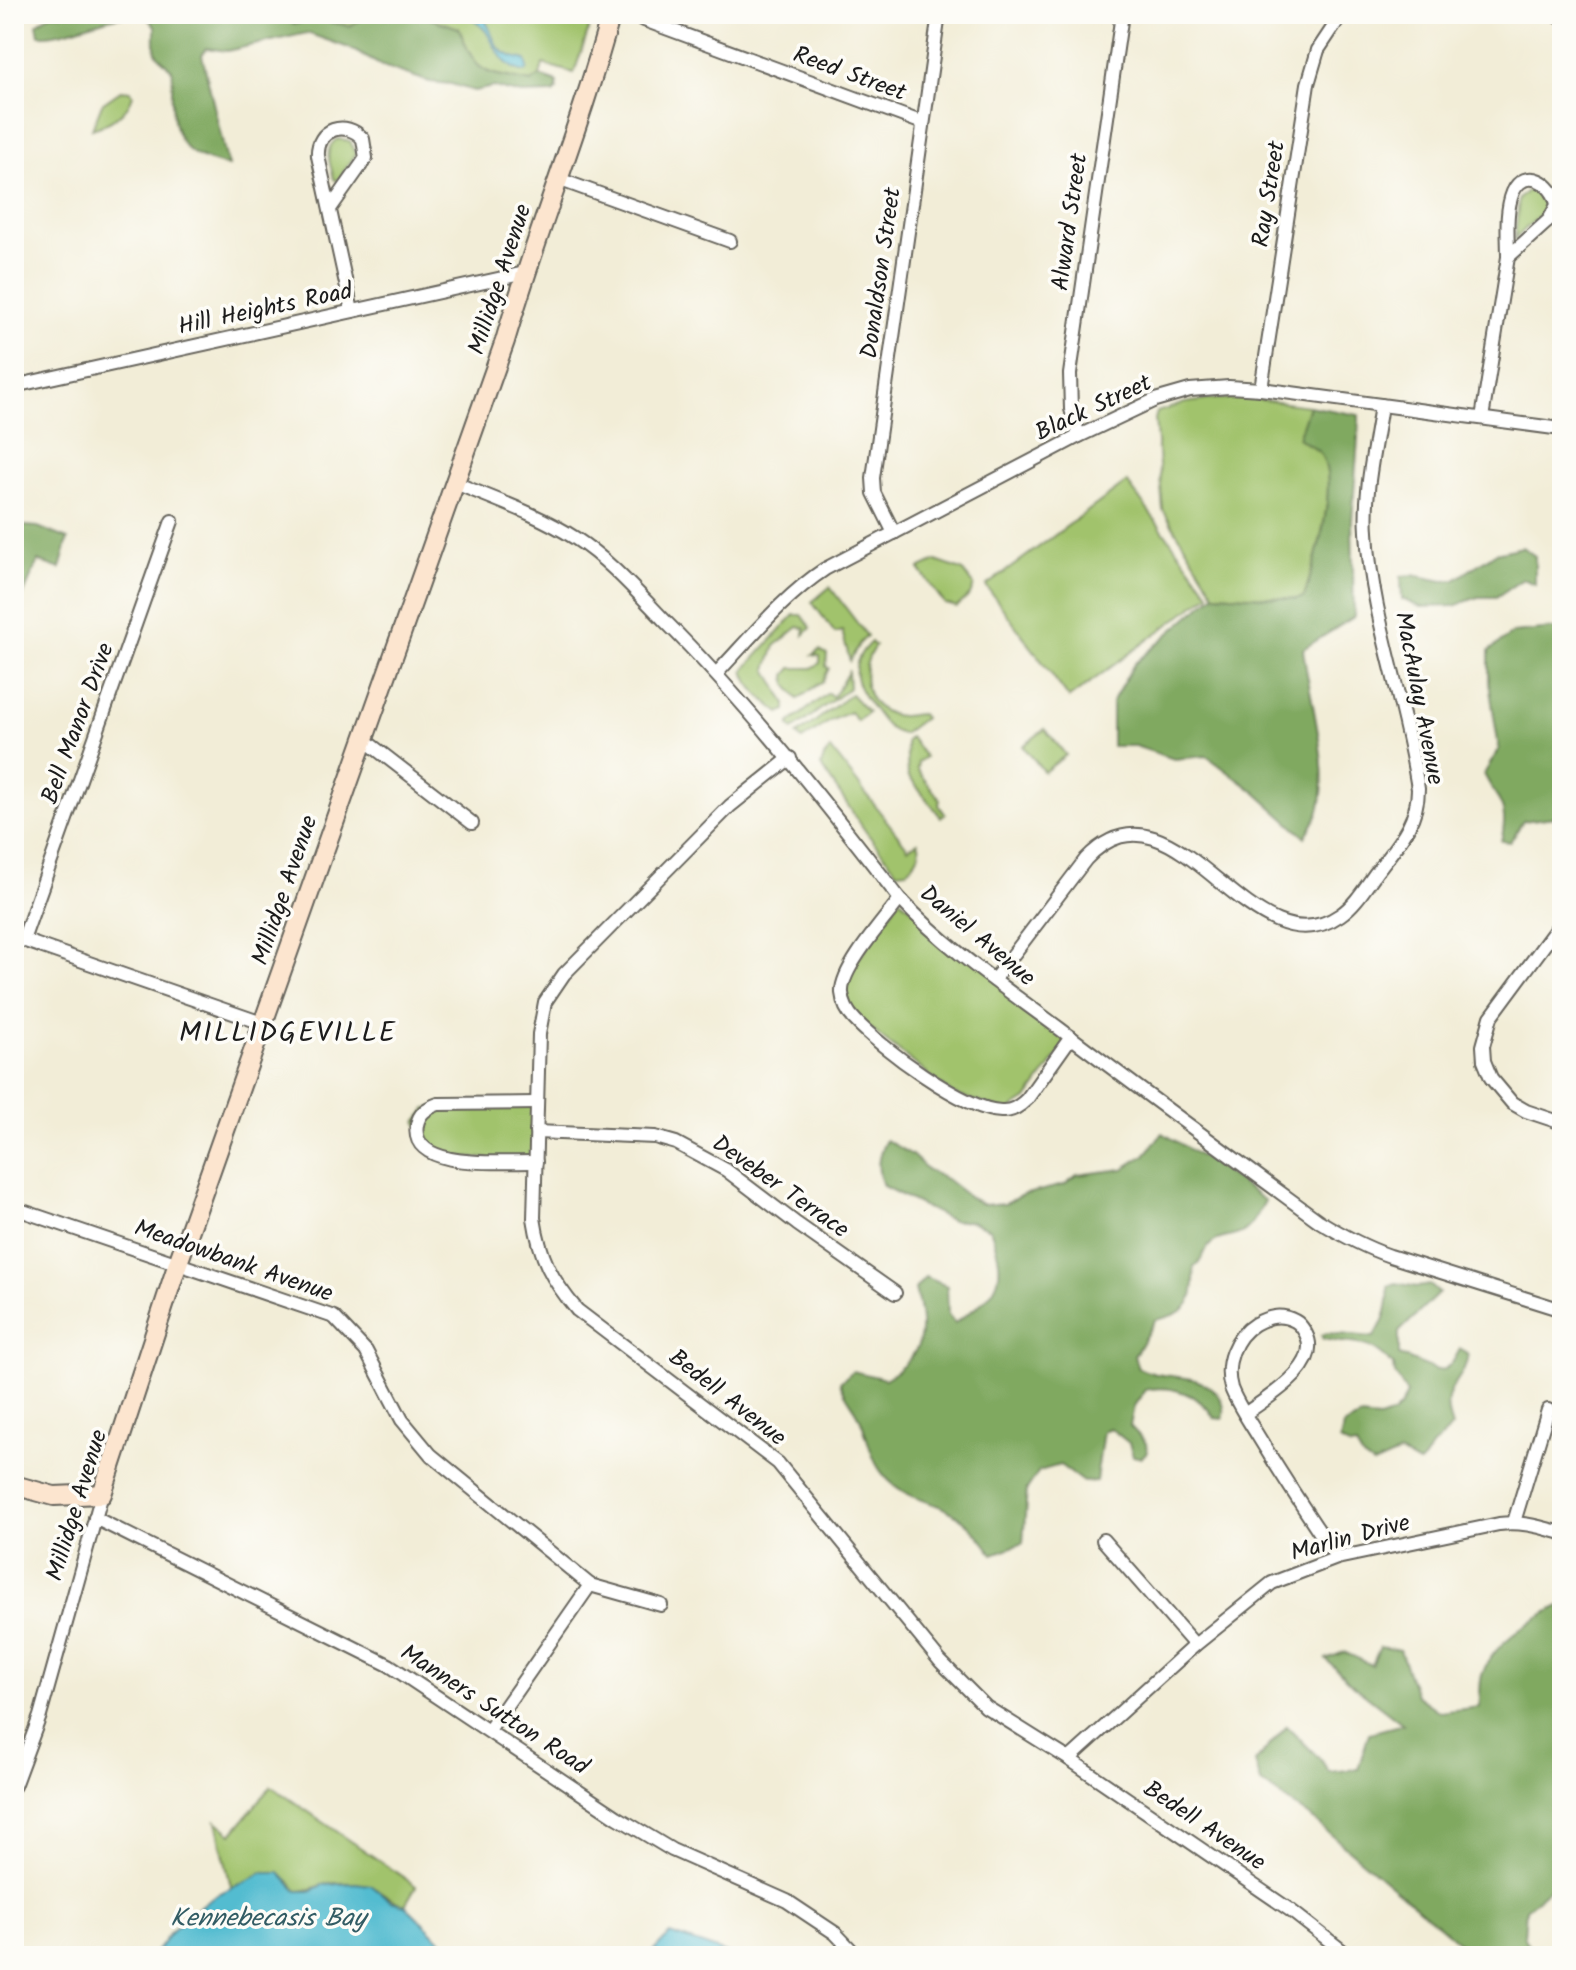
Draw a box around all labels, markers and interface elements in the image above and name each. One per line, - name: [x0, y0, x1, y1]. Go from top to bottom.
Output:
- street label: Reed Street: [787, 36, 912, 113]
- street label: Ray Street: [1242, 138, 1297, 250]
- street label: Alward Street: [1042, 150, 1100, 293]
- street label: Donaldson Street: [850, 184, 913, 361]
- street label: Millidge Avenue: [458, 199, 543, 360]
- street label: Hill Heights Road: [175, 272, 357, 347]
- street label: Black Street: [1029, 364, 1159, 452]
- street label: MacAulay Avenue: [1383, 608, 1454, 788]
- street label: Bell Manor Drive: [31, 637, 126, 810]
- street label: Millidge Avenue: [241, 810, 329, 971]
- street label: Daniel Avenue: [910, 876, 1044, 997]
- district label: MILLIDGEVILLE: [179, 1011, 397, 1056]
- street label: Deveber Terrace: [703, 1125, 857, 1249]
- street label: Meadowbank Avenue: [129, 1209, 338, 1314]
- street label: Bedell Avenue: [660, 1339, 795, 1457]
- street label: Millidge Avenue: [36, 1425, 119, 1586]
- street label: Marlin Drive: [1286, 1504, 1415, 1573]
- street label: Manners Sutton Road: [392, 1634, 597, 1787]
- street label: Bedell Avenue: [1135, 1771, 1274, 1882]
- water label: Kennebecasis Bay: [170, 1898, 369, 1940]

